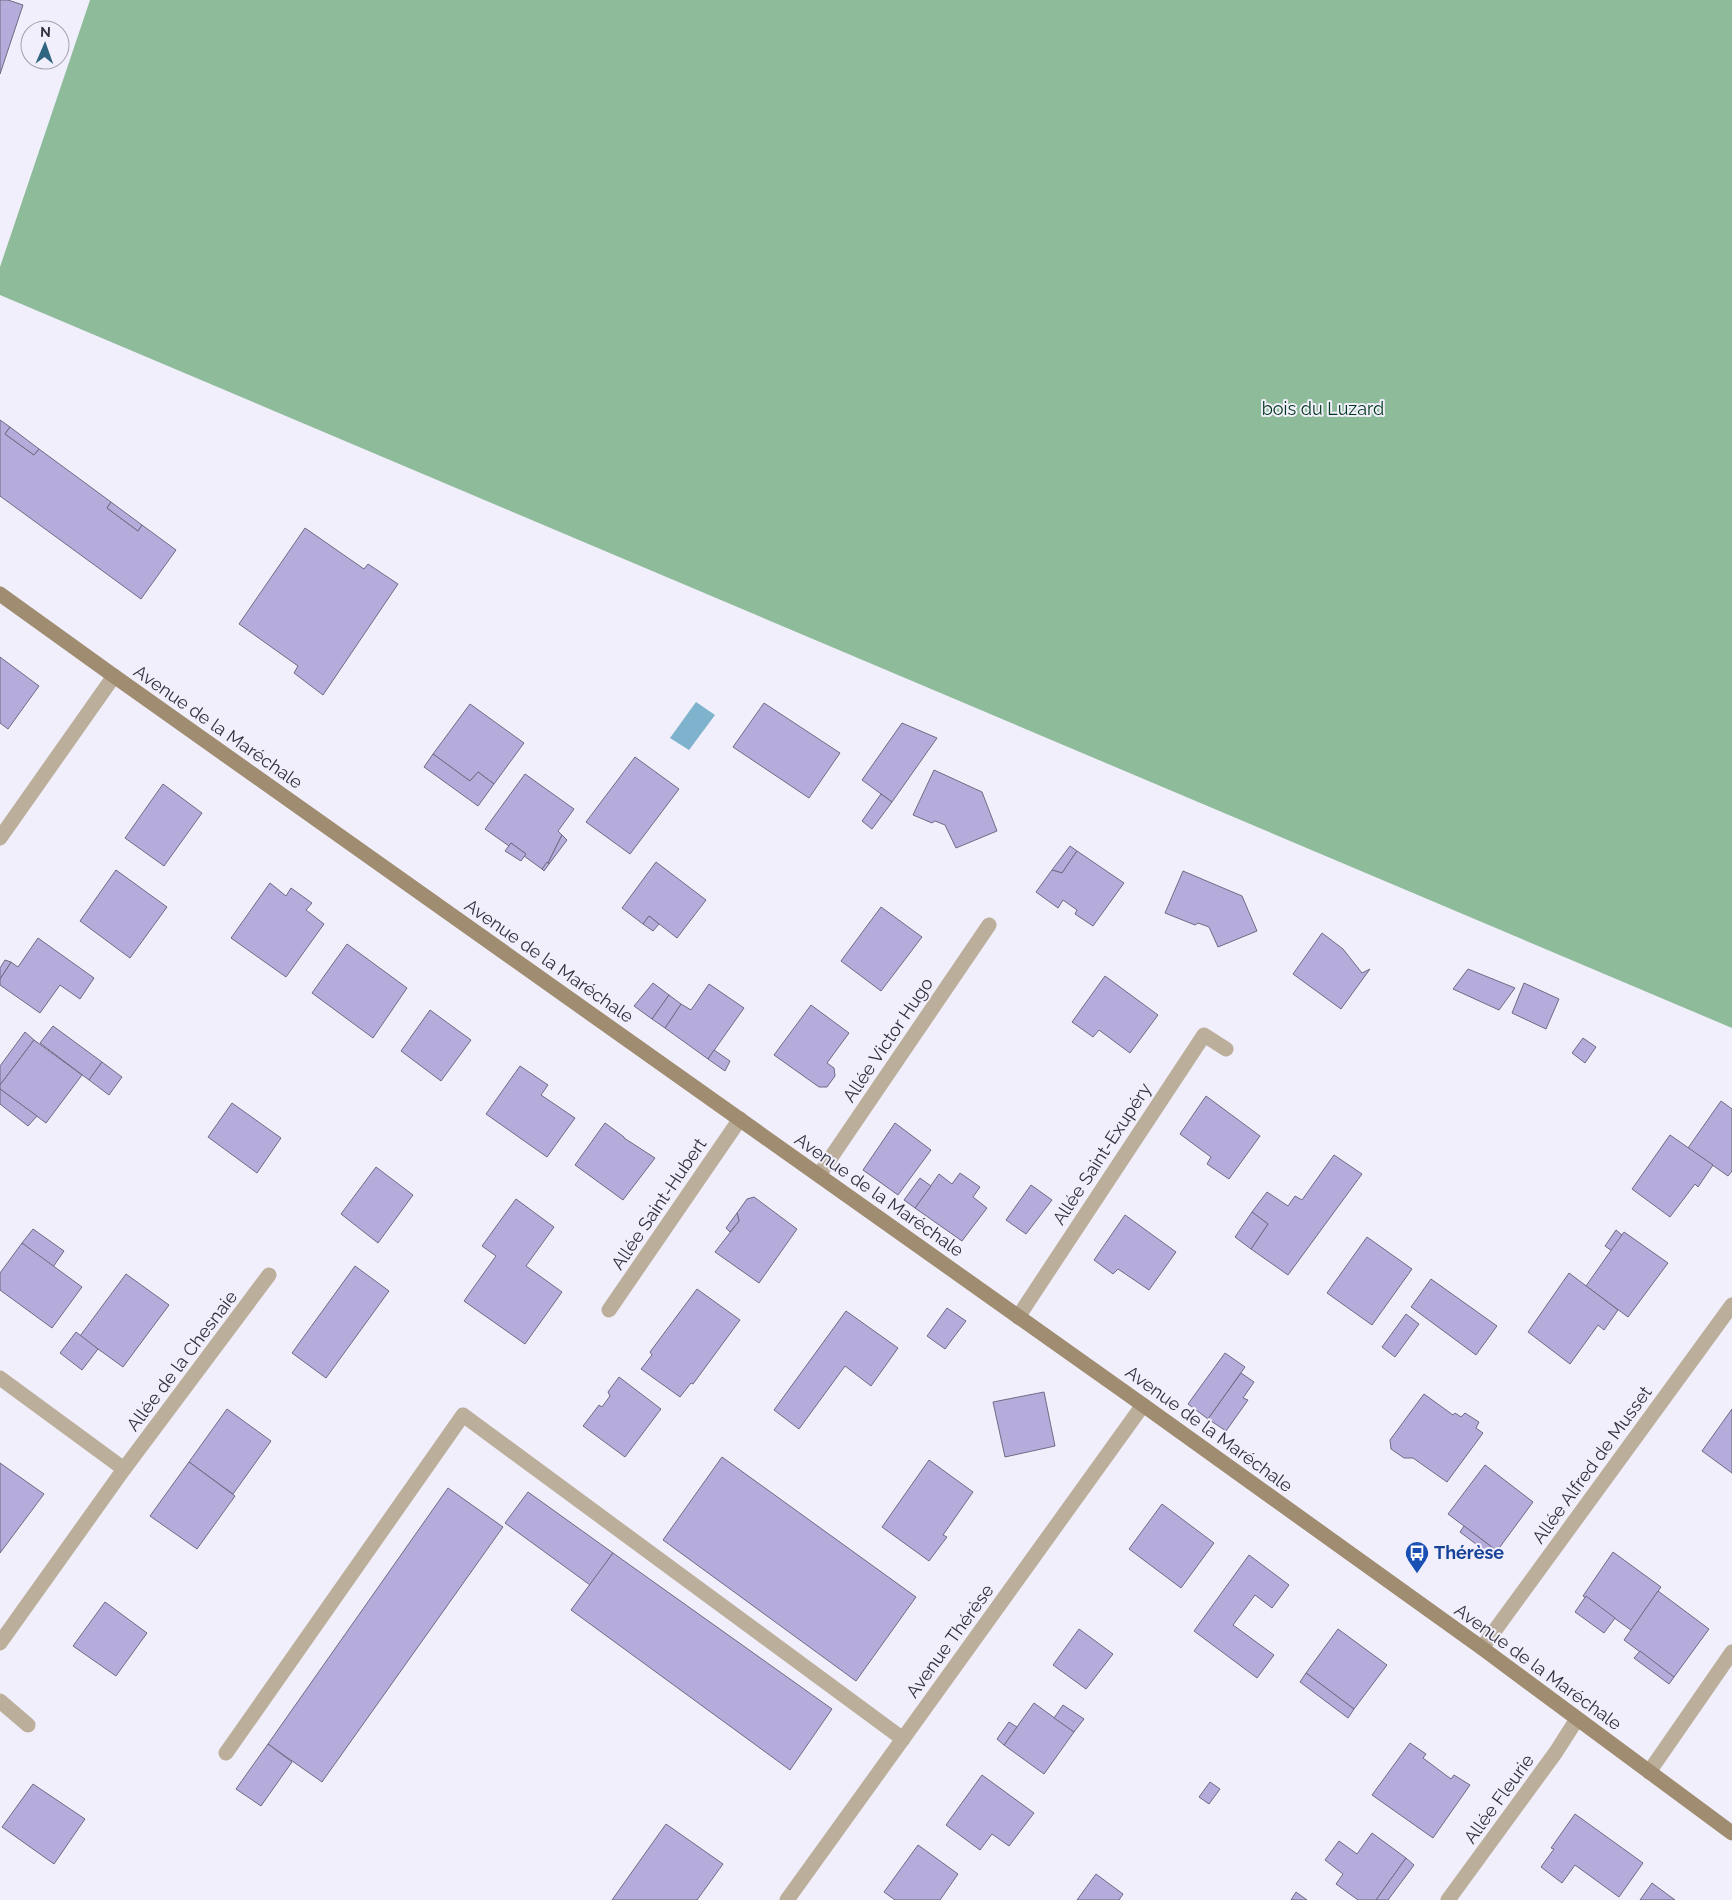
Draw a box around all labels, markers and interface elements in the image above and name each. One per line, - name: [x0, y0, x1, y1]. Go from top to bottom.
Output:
- north arrow: [20, 20, 70, 70]
- text: N: [40, 24, 51, 40]
- park label: bois du Luzard: [1262, 398, 1384, 419]
- street label: Avenue de la Maréchale: [130, 660, 307, 793]
- street label: Avenue de la Maréchale: [461, 894, 638, 1027]
- street label: Allée Victor Hugo: [838, 973, 937, 1106]
- street label: Allée Saint-Exupéry: [1048, 1079, 1155, 1229]
- street label: Avenue de la Maréchale: [791, 1128, 968, 1261]
- street label: Allée Saint-Hubert: [607, 1134, 710, 1274]
- street label: Allée de la Chesnaie: [122, 1286, 241, 1435]
- street label: Avenue de la Maréchale: [1122, 1361, 1297, 1496]
- street label: Allée Alfred de Musset: [1527, 1382, 1656, 1547]
- bus stop icon: Thérèse: [1404, 1540, 1430, 1574]
- place label: Thérèse: [1434, 1542, 1504, 1563]
- street label: Avenue Thérèse: [901, 1580, 998, 1702]
- street label: Avenue de la Maréchale: [1451, 1599, 1626, 1734]
- street label: Allée Fleurie: [1459, 1750, 1538, 1847]

